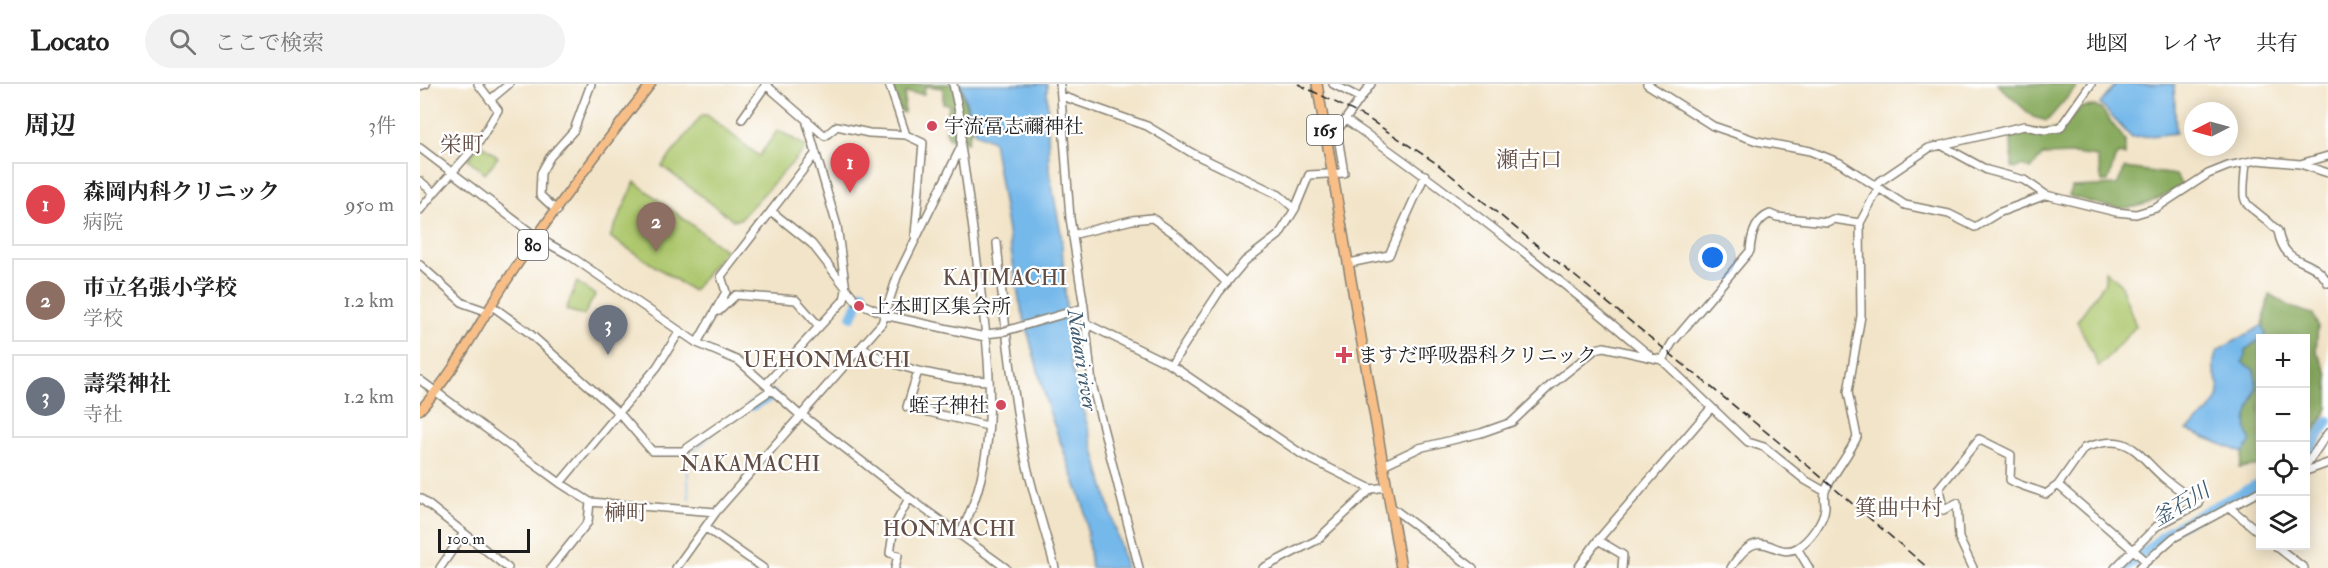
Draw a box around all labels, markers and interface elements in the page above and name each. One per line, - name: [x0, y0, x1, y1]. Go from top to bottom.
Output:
- search box: [145, 14, 565, 68]
- text: Locato: [30, 24, 109, 59]
- icon: search: [166, 25, 199, 58]
- text: ここで検索: [214, 29, 324, 57]
- text: 地図: [2086, 30, 2128, 57]
- text: レイヤ: [2161, 30, 2223, 57]
- text: 共有: [2256, 30, 2298, 57]
- north arrow: [2184, 102, 2238, 156]
- text: 周辺: [24, 110, 76, 142]
- text: 3件: [368, 113, 396, 138]
- place label: 宇流冨志禰神社: [944, 114, 1084, 139]
- road number: 165: [1307, 115, 1343, 145]
- marker: 宇流冨志禰神社: [925, 119, 939, 133]
- district label: 栄町: [440, 131, 484, 159]
- pin: 1: [830, 144, 870, 193]
- district label: 瀬古口: [1496, 146, 1562, 174]
- text: 森岡内科クリニック: [83, 178, 280, 206]
- text: 1: [42, 192, 49, 217]
- text: 950 m: [345, 192, 394, 217]
- pin: 2: [636, 202, 676, 252]
- text: 病院: [83, 210, 123, 235]
- road number: 80: [518, 230, 548, 260]
- your location: [1698, 243, 1727, 272]
- district label: KAJIMACHI: [943, 264, 1067, 292]
- text: 市立名張小学校: [83, 274, 237, 302]
- text: 2: [40, 288, 51, 313]
- text: 1.2 km: [344, 288, 394, 313]
- place label: 上本町区集会所: [871, 294, 1011, 319]
- marker: 上本町区集会所: [852, 299, 866, 313]
- text: 学校: [83, 306, 123, 331]
- pin: 3: [588, 306, 627, 355]
- water label: Nabari river: [1061, 306, 1104, 414]
- map controls: [2256, 334, 2310, 550]
- button: +: [2256, 334, 2310, 388]
- place label: ますだ呼吸器科クリニック: [1358, 343, 1597, 368]
- district label: UEHONMACHI: [743, 346, 911, 374]
- marker: ますだ呼吸器科クリニック: [1335, 346, 1353, 364]
- text: 壽榮神社: [83, 370, 171, 398]
- text: 3: [42, 384, 49, 409]
- text: 1.2 km: [344, 384, 394, 409]
- button: −: [2256, 388, 2310, 442]
- place label: 蛭子神社: [909, 393, 989, 418]
- marker: 蛭子神社: [994, 398, 1008, 412]
- text: 寺社: [83, 402, 123, 427]
- button: locate: [2256, 442, 2310, 496]
- district label: NAKAMACHI: [680, 450, 820, 478]
- water label: 釜石川: [2147, 476, 2217, 533]
- district label: 箕曲中村: [1855, 494, 1943, 522]
- button: layers: [2256, 496, 2310, 550]
- district label: 榊町: [604, 499, 648, 527]
- district label: HONMACHI: [882, 515, 1016, 543]
- scale bar: [438, 526, 530, 554]
- text: 100 m: [447, 529, 485, 549]

